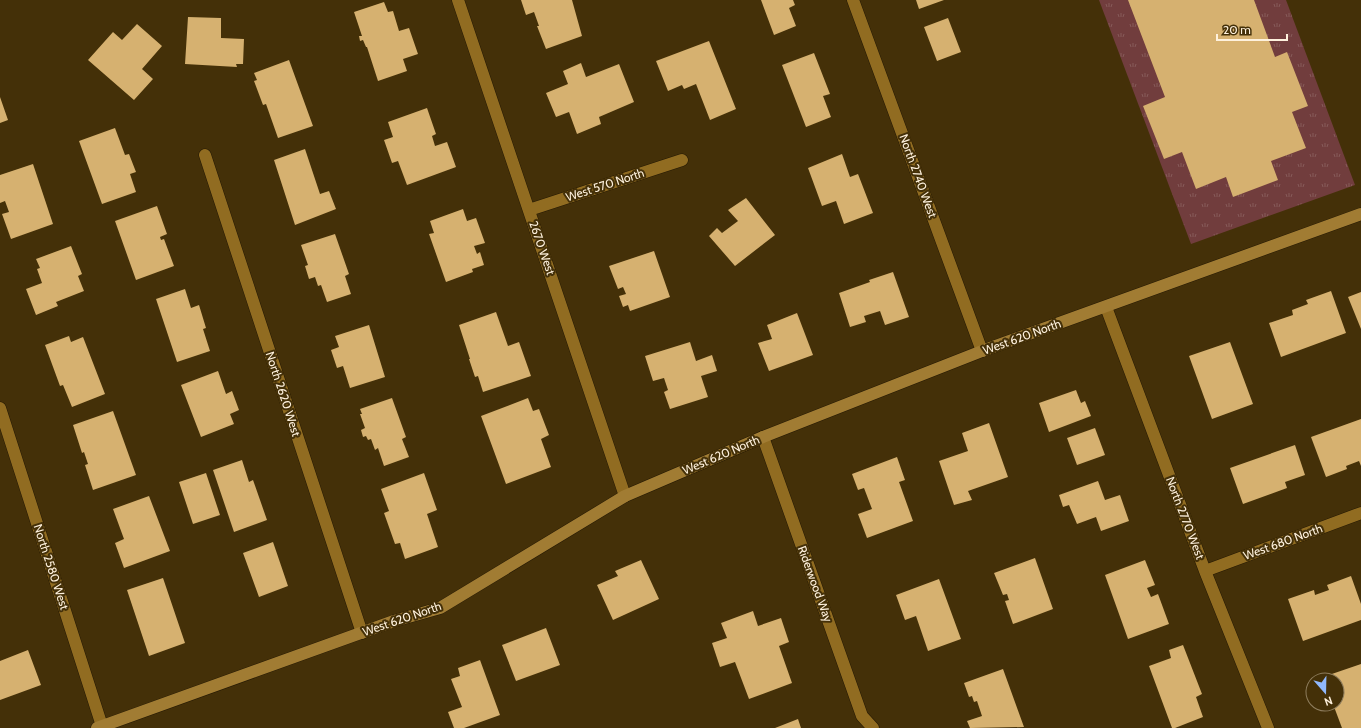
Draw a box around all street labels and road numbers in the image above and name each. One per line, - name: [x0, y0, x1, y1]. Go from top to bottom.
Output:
- street label: North 2740 West: [896, 132, 941, 220]
- street label: West 570 North: [564, 165, 646, 204]
- street label: 2670 West: [526, 219, 559, 277]
- street label: West 620 North: [981, 315, 1063, 358]
- street label: North 2620 West: [263, 349, 304, 438]
- street label: West 620 North: [680, 432, 762, 477]
- street label: North 2770 West: [1163, 474, 1208, 561]
- street label: West 680 North: [1241, 520, 1324, 563]
- street label: North 2580 West: [31, 522, 72, 612]
- street label: Riderwood Way: [795, 544, 836, 624]
- street label: West 620 North: [361, 598, 443, 639]

